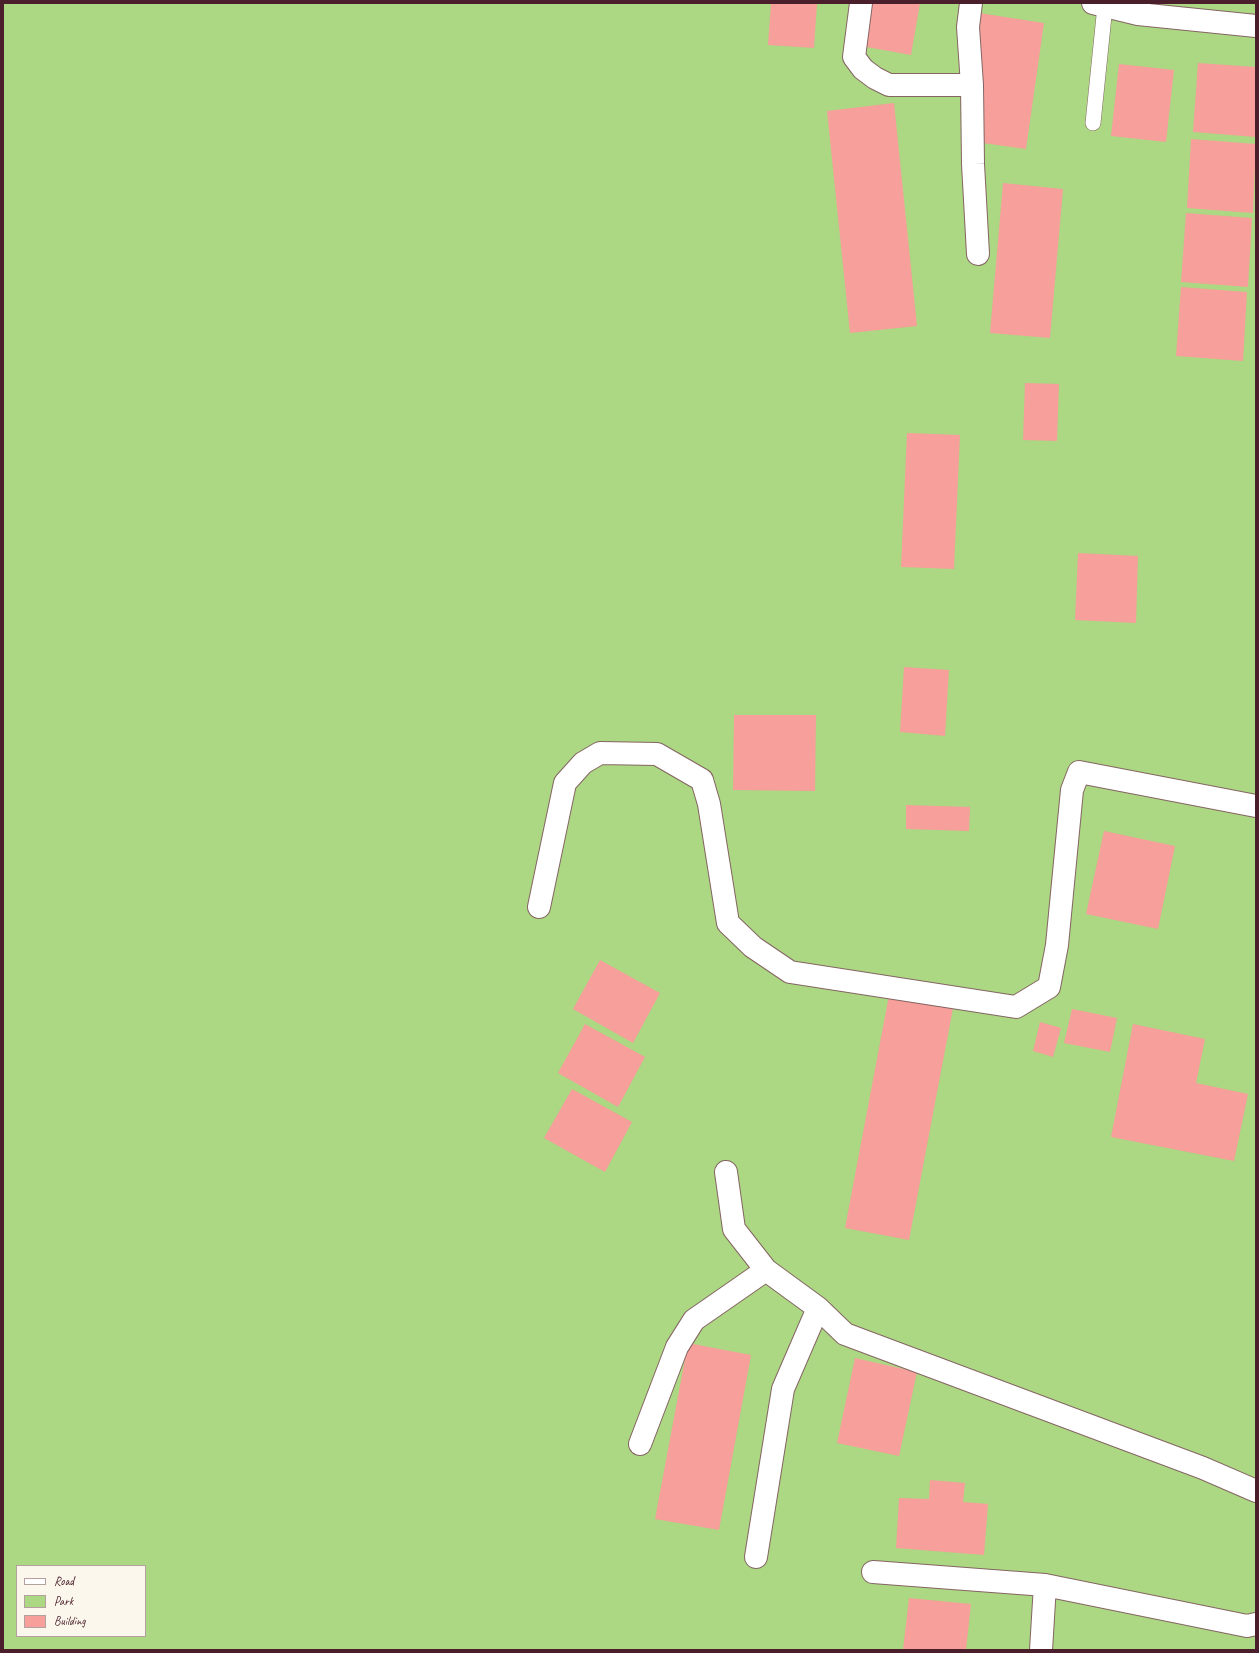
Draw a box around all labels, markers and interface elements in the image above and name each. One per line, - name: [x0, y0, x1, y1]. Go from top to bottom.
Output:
- legend: [16, 1565, 146, 1637]
- text: Road: [54, 1573, 74, 1589]
- text: Park: [54, 1593, 73, 1609]
- text: Building: [54, 1613, 86, 1629]

